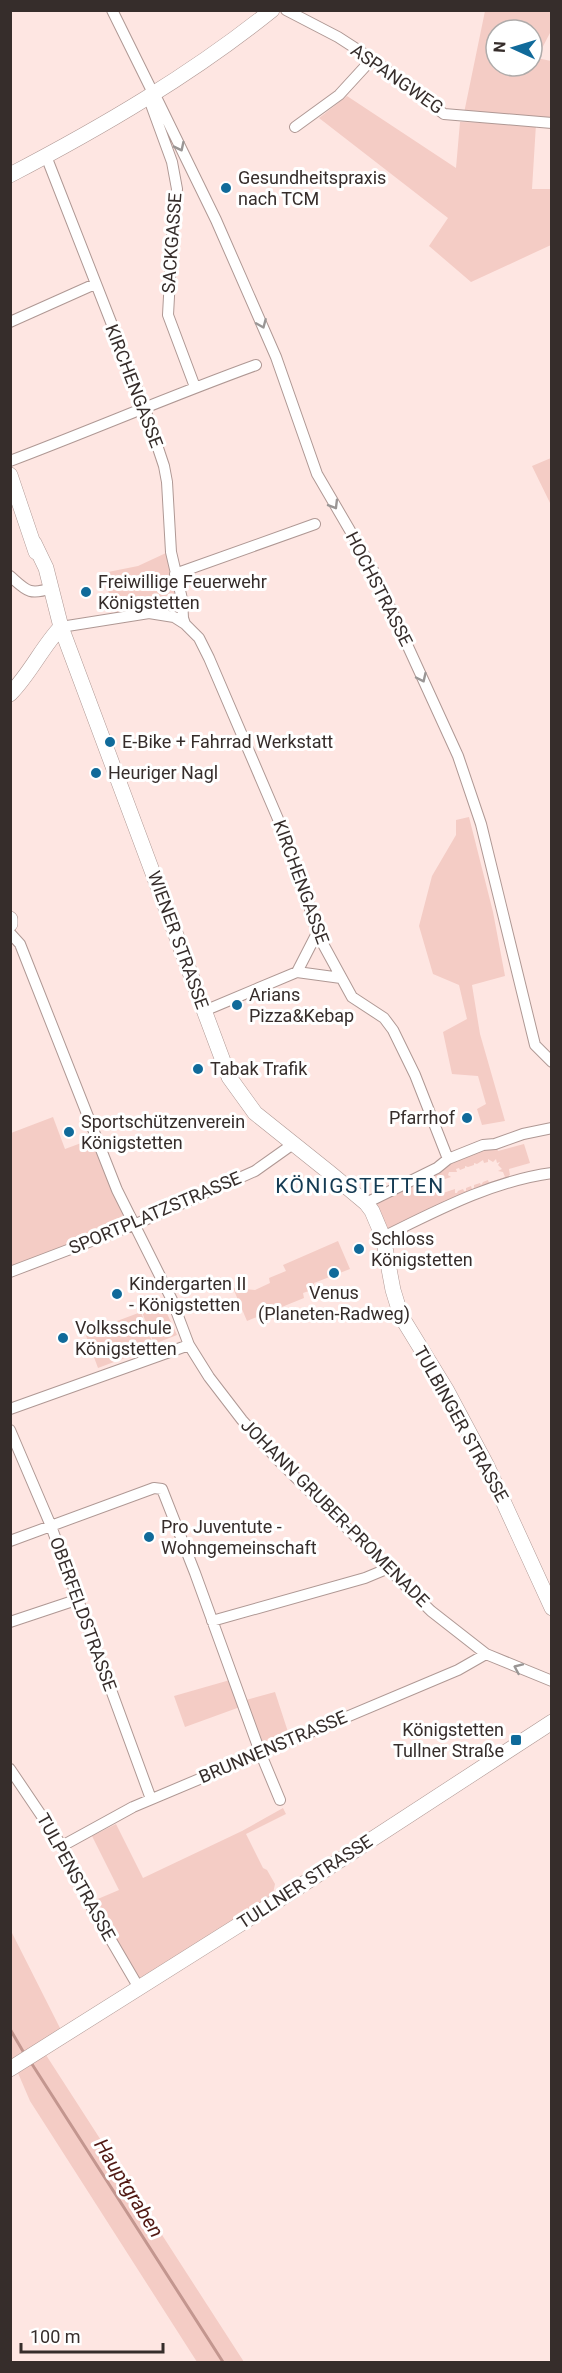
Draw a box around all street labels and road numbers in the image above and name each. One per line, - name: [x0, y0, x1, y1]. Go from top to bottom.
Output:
- street label: ASPANGWEG: [347, 39, 447, 118]
- street label: SACKGASSE: [158, 192, 185, 294]
- street label: KIRCHENGASSE: [101, 321, 168, 451]
- street label: HOCHSTRASSE: [342, 528, 417, 650]
- street label: KIRCHENGASSE: [269, 817, 334, 947]
- street label: WIENER STRASSE: [144, 868, 213, 1012]
- street label: SPORTPLATZSTRASSE: [66, 1167, 244, 1258]
- street label: TULBINGER STRASSE: [410, 1342, 513, 1505]
- street label: JOHANN GRUBER-PROMENADE: [237, 1414, 434, 1611]
- street label: OBERFELDSTRASSE: [46, 1534, 121, 1694]
- street label: BRUNNENSTRASSE: [196, 1706, 350, 1787]
- street label: TULPENSTRASSE: [33, 1809, 120, 1944]
- street label: TULLNER STRASSE: [233, 1830, 376, 1933]

